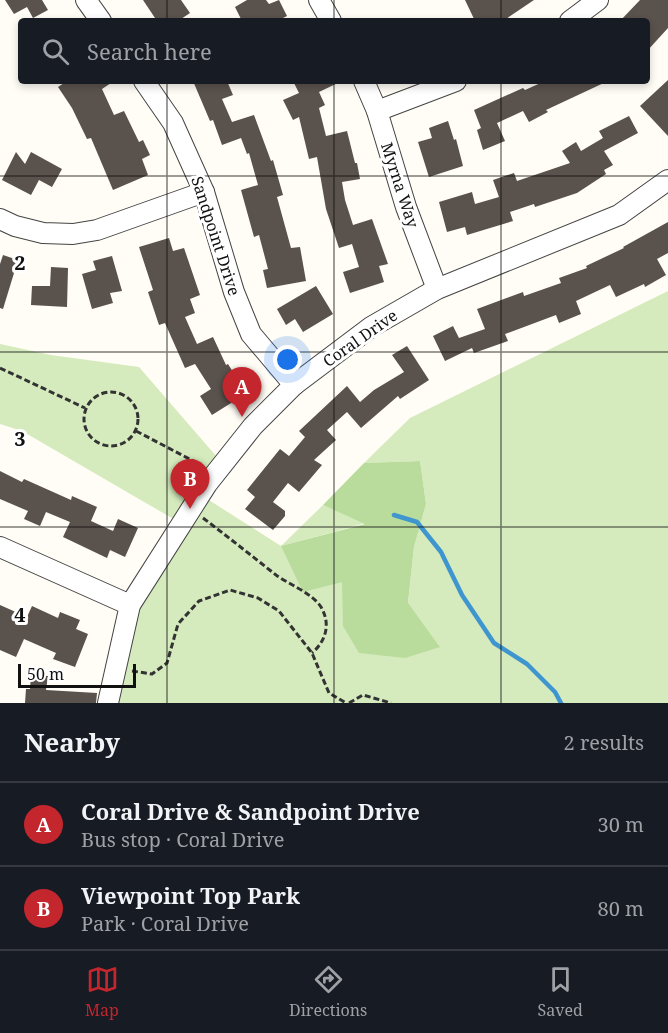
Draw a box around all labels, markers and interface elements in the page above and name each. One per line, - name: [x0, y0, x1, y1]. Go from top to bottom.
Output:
- search box: [18, 18, 650, 84]
- icon: search: [39, 35, 72, 68]
- text: Search here: [87, 36, 212, 66]
- street label: Myrna Way: [376, 140, 424, 231]
- street label: Sandpoint Drive: [186, 174, 246, 298]
- text: 2: [14, 249, 26, 276]
- street label: Coral Drive: [318, 304, 402, 372]
- your location: [273, 345, 302, 374]
- pin: A: [222, 368, 262, 417]
- text: 3: [14, 425, 26, 452]
- pin: B: [170, 460, 210, 509]
- text: 4: [14, 601, 26, 628]
- scale bar: [18, 661, 136, 688]
- text: 50 m: [27, 663, 64, 685]
- text: Nearby: [24, 724, 120, 760]
- text: 2 results: [564, 729, 644, 756]
- text: Coral Drive & Sandpoint Drive: [81, 796, 420, 826]
- text: A: [36, 811, 51, 838]
- text: 30 m: [598, 811, 644, 838]
- text: Bus stop · Coral Drive: [81, 826, 284, 853]
- text: Viewpoint Top Park: [81, 880, 300, 910]
- text: B: [37, 895, 50, 922]
- text: 80 m: [598, 895, 644, 922]
- text: Park · Coral Drive: [81, 910, 249, 937]
- tab: Map: [85, 963, 119, 1021]
- tab: Directions: [289, 963, 367, 1021]
- tab: Saved: [538, 963, 583, 1021]

